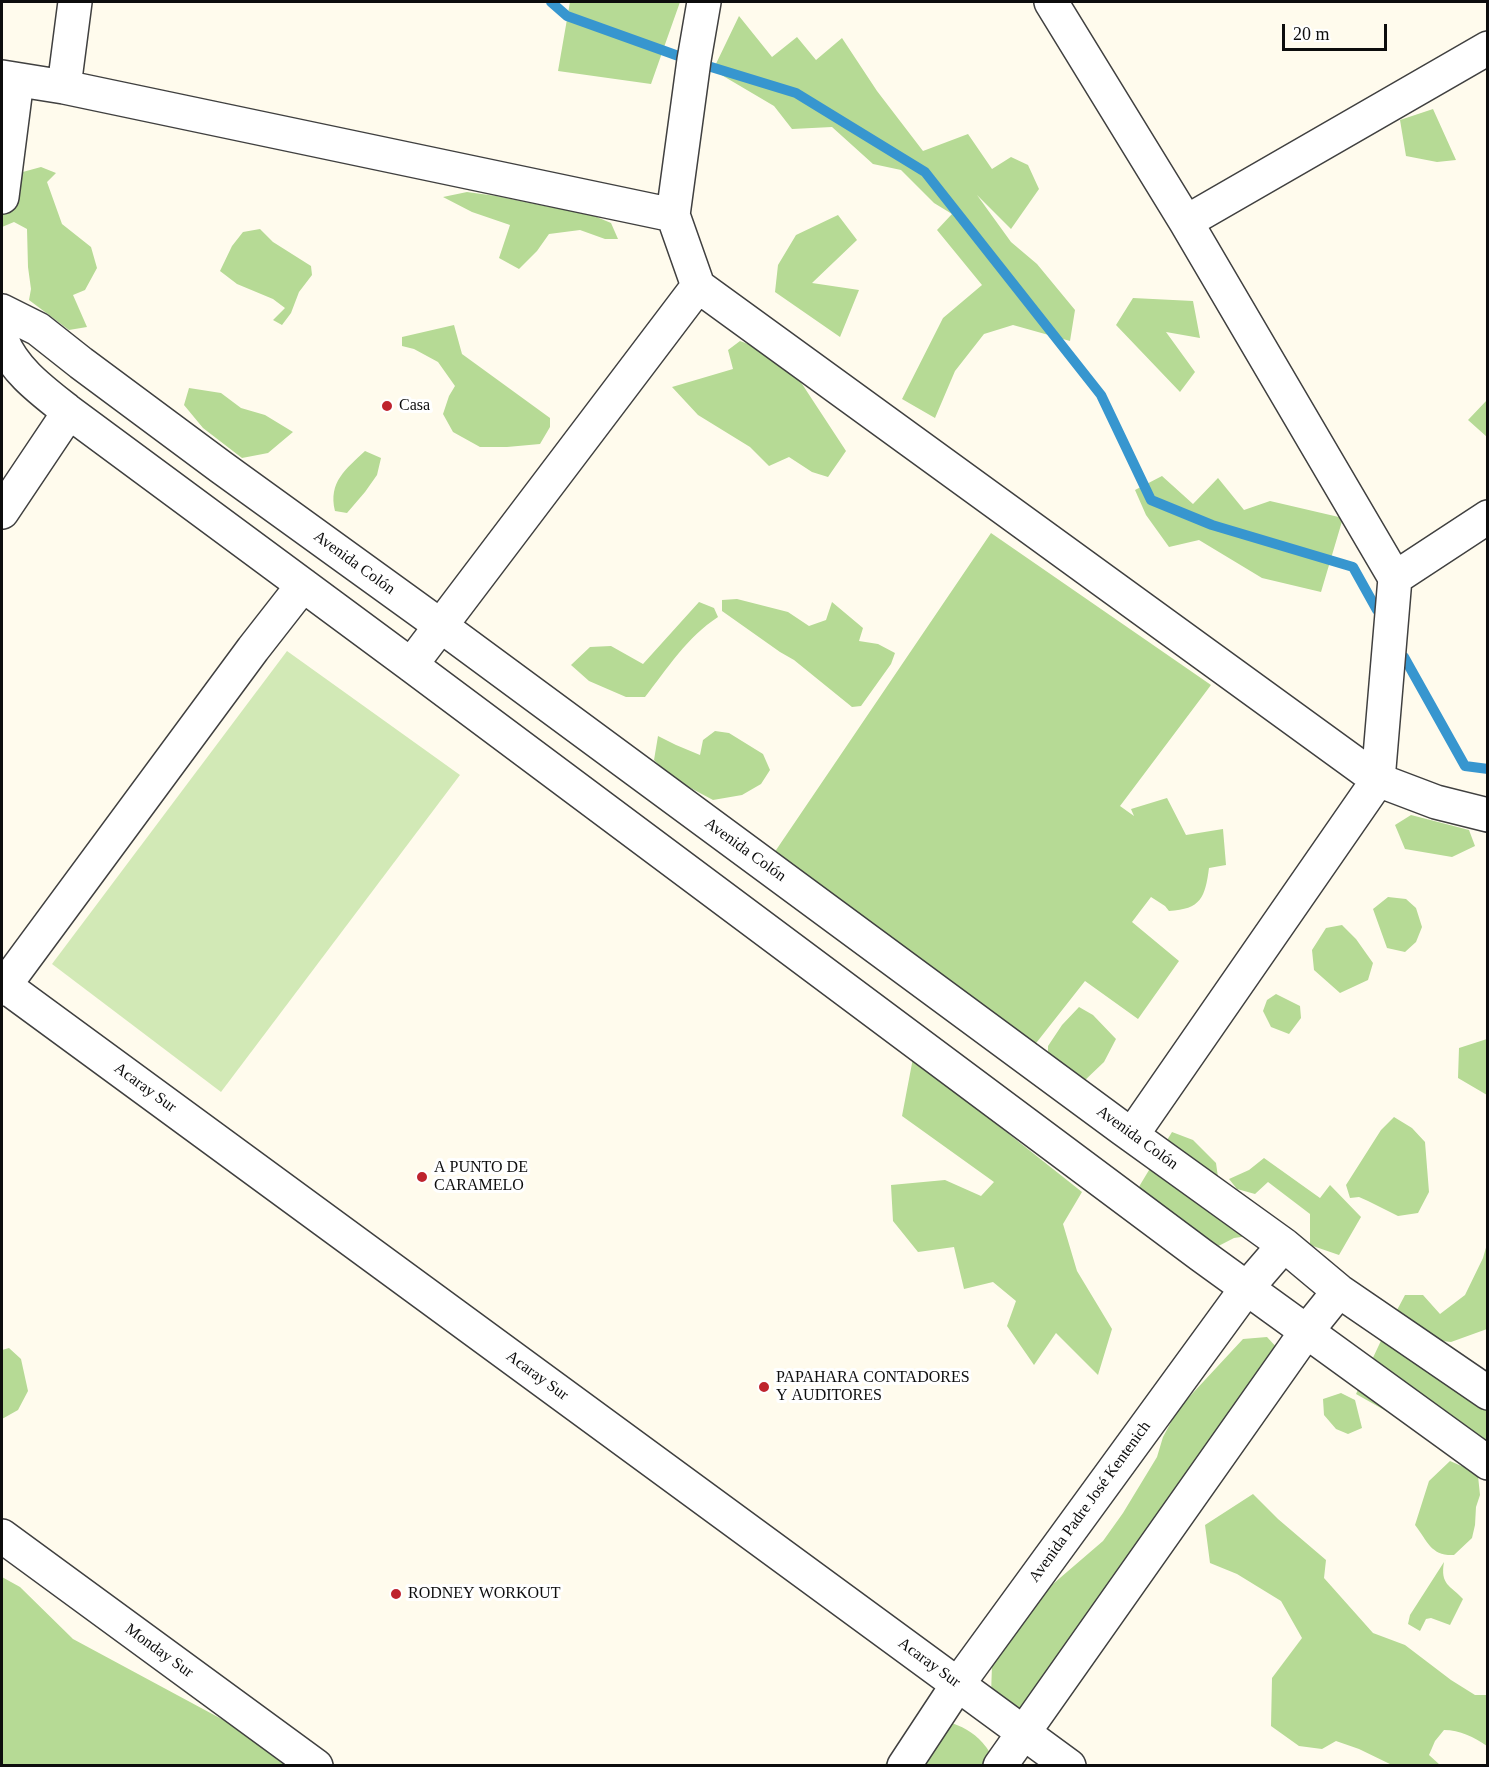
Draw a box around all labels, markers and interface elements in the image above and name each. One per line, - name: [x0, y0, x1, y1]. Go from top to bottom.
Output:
- scale bar: [1285, 12, 1390, 50]
- text: 20 m: [1293, 24, 1330, 44]
- place label: Casa: [399, 396, 430, 416]
- marker: Casa: [380, 399, 394, 413]
- street label: Avenida Colón: [309, 527, 399, 599]
- street label: Avenida Colón: [700, 814, 790, 886]
- street label: Acaray Sur: [110, 1059, 180, 1117]
- street label: Avenida Colón: [1092, 1102, 1182, 1174]
- place label: A PUNTO DE CARAMELO: [434, 1158, 528, 1196]
- marker: A PUNTO DE CARAMELO: [415, 1170, 429, 1184]
- street label: Acaray Sur: [502, 1347, 572, 1405]
- place label: PAPAHARA CONTADORES Y AUDITORES: [776, 1368, 970, 1406]
- marker: PAPAHARA CONTADORES Y AUDITORES: [757, 1380, 771, 1394]
- street label: Avenida Padre José Kentenich: [1025, 1418, 1155, 1586]
- place label: RODNEY WORKOUT: [408, 1584, 560, 1604]
- marker: RODNEY WORKOUT: [389, 1587, 403, 1601]
- street label: Monday Sur: [121, 1620, 197, 1682]
- street label: Acaray Sur: [894, 1634, 964, 1692]

